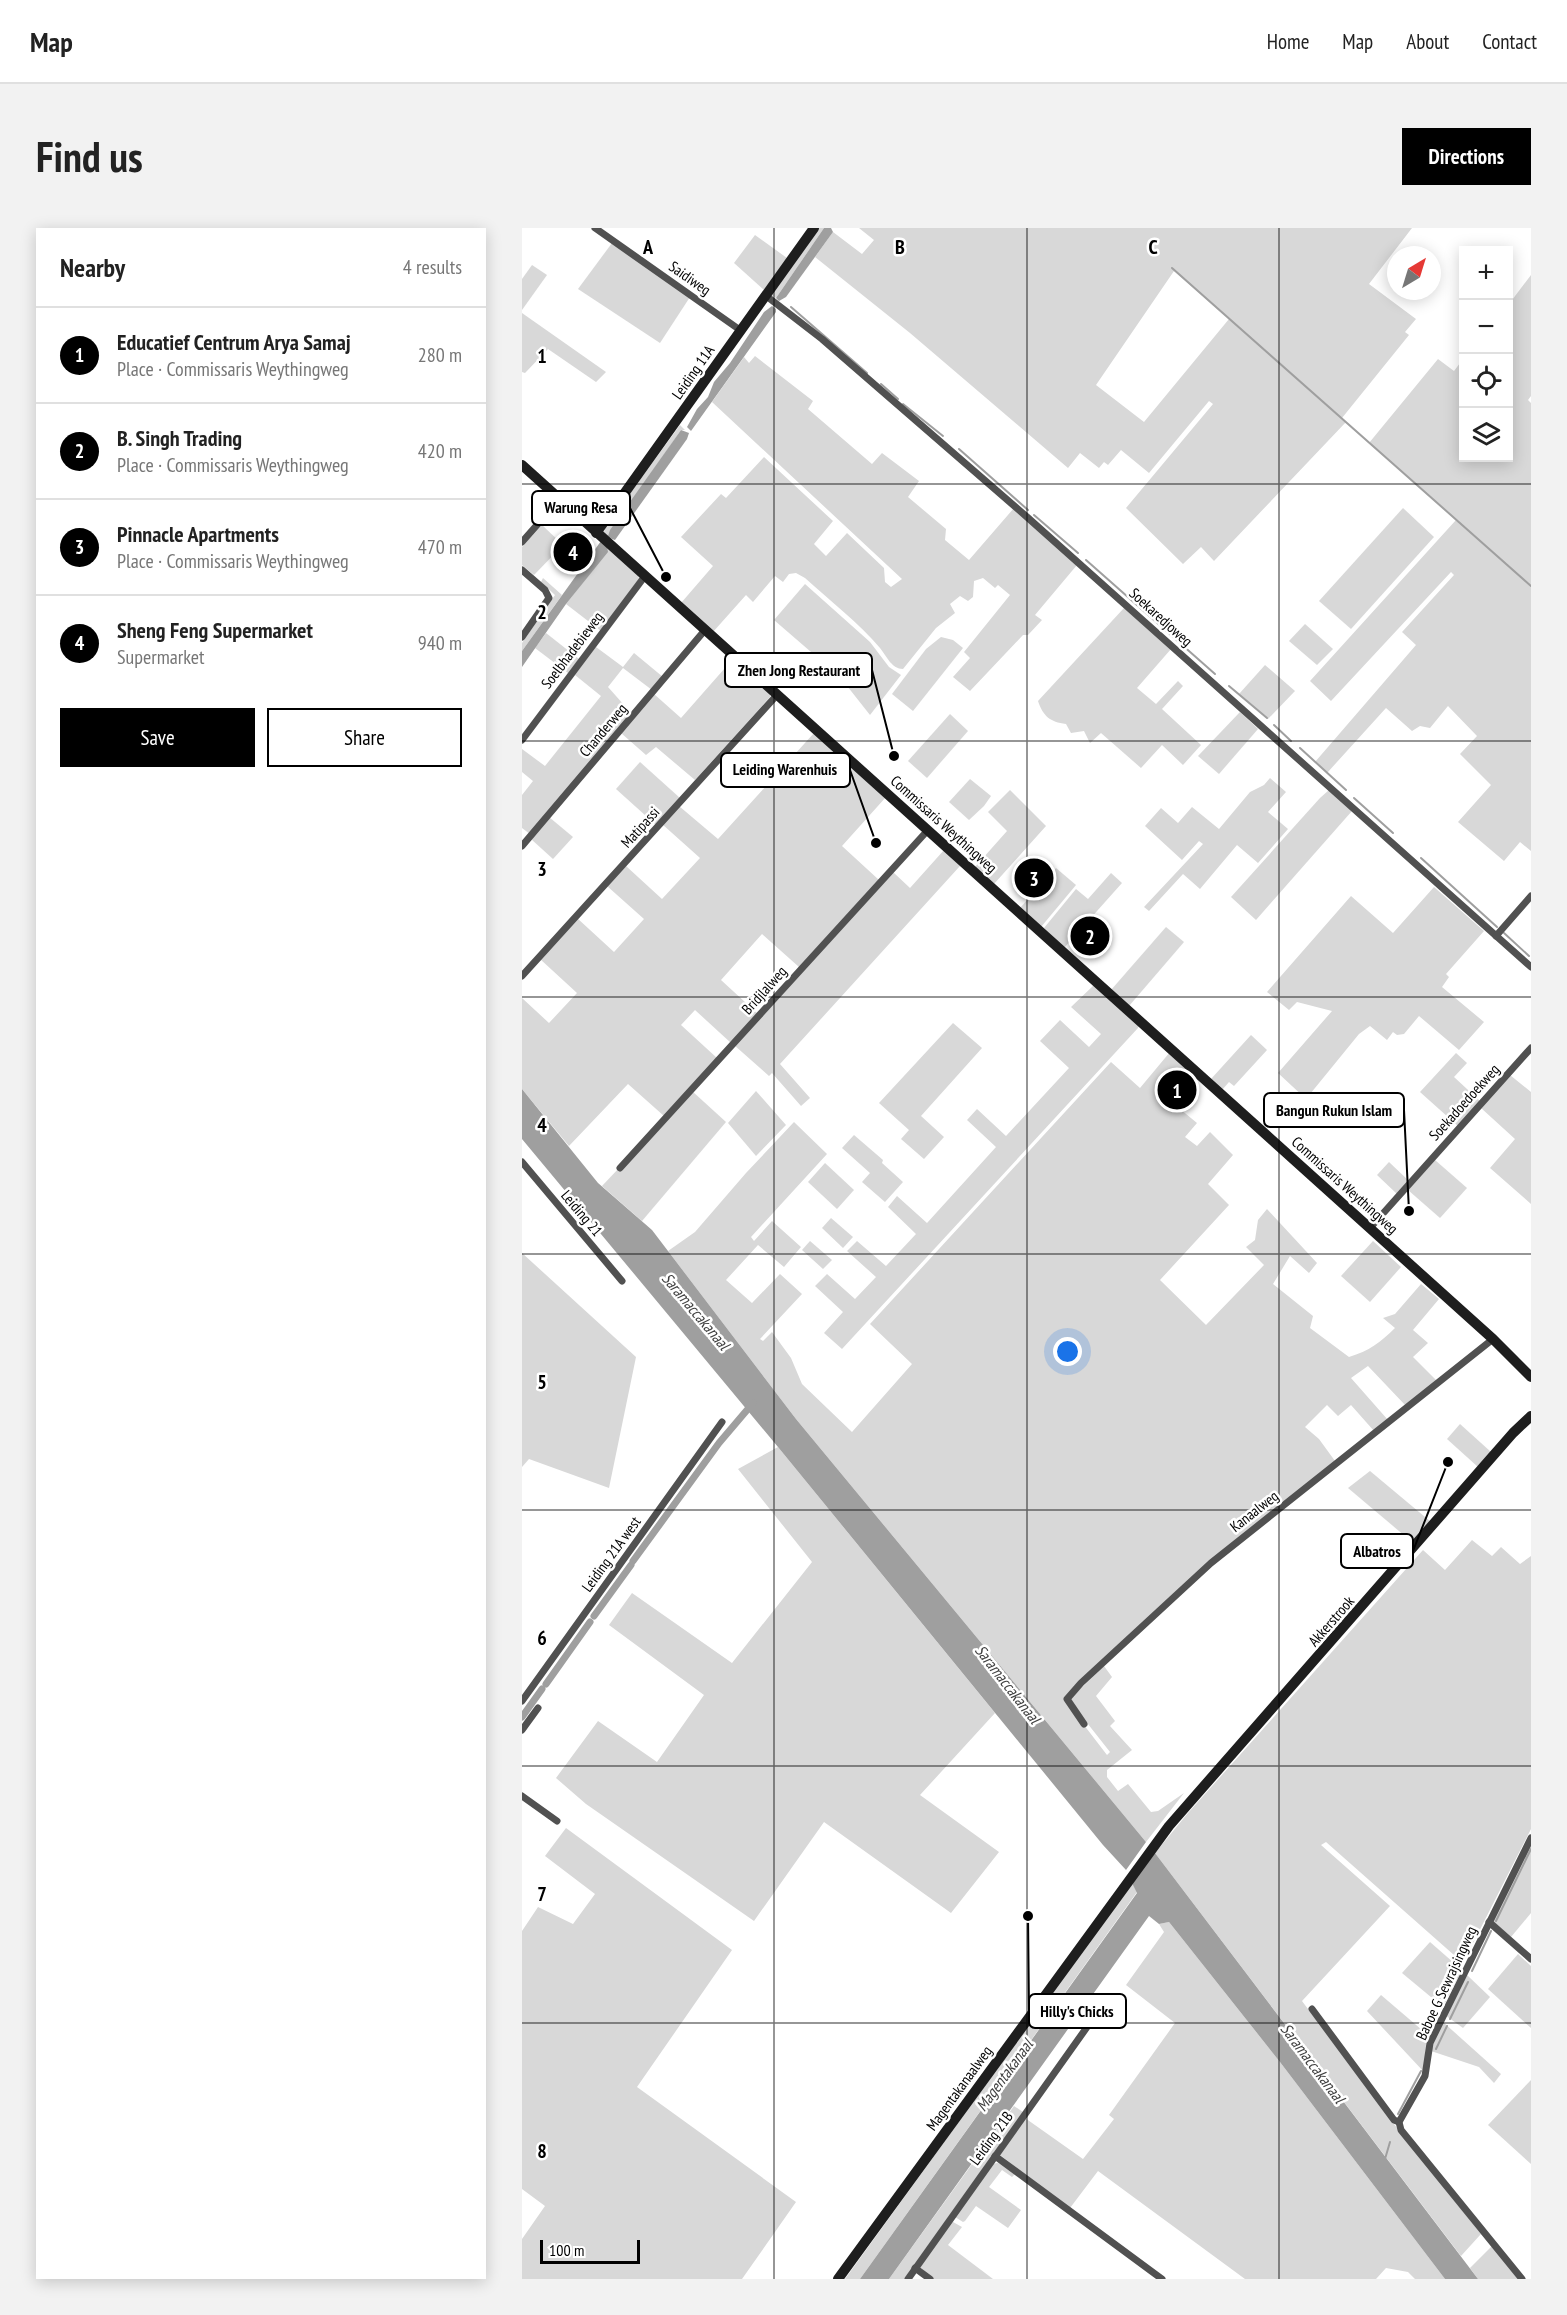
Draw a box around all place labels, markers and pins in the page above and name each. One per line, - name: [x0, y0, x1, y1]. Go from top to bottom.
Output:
- callout: Warung Resa: [532, 491, 630, 525]
- pin: 4: [554, 530, 592, 574]
- callout: Zhen Jong Restaurant: [725, 653, 872, 687]
- callout: Leiding Warenhuis: [721, 753, 850, 787]
- pin: 3: [1014, 856, 1054, 900]
- pin: 2: [1070, 914, 1110, 958]
- pin: 1: [1158, 1068, 1196, 1112]
- callout: Bangun Rukun Islam: [1264, 1093, 1404, 1127]
- callout: Albatros: [1341, 1534, 1413, 1568]
- callout: Hilly's Chicks: [1029, 1994, 1126, 2028]

